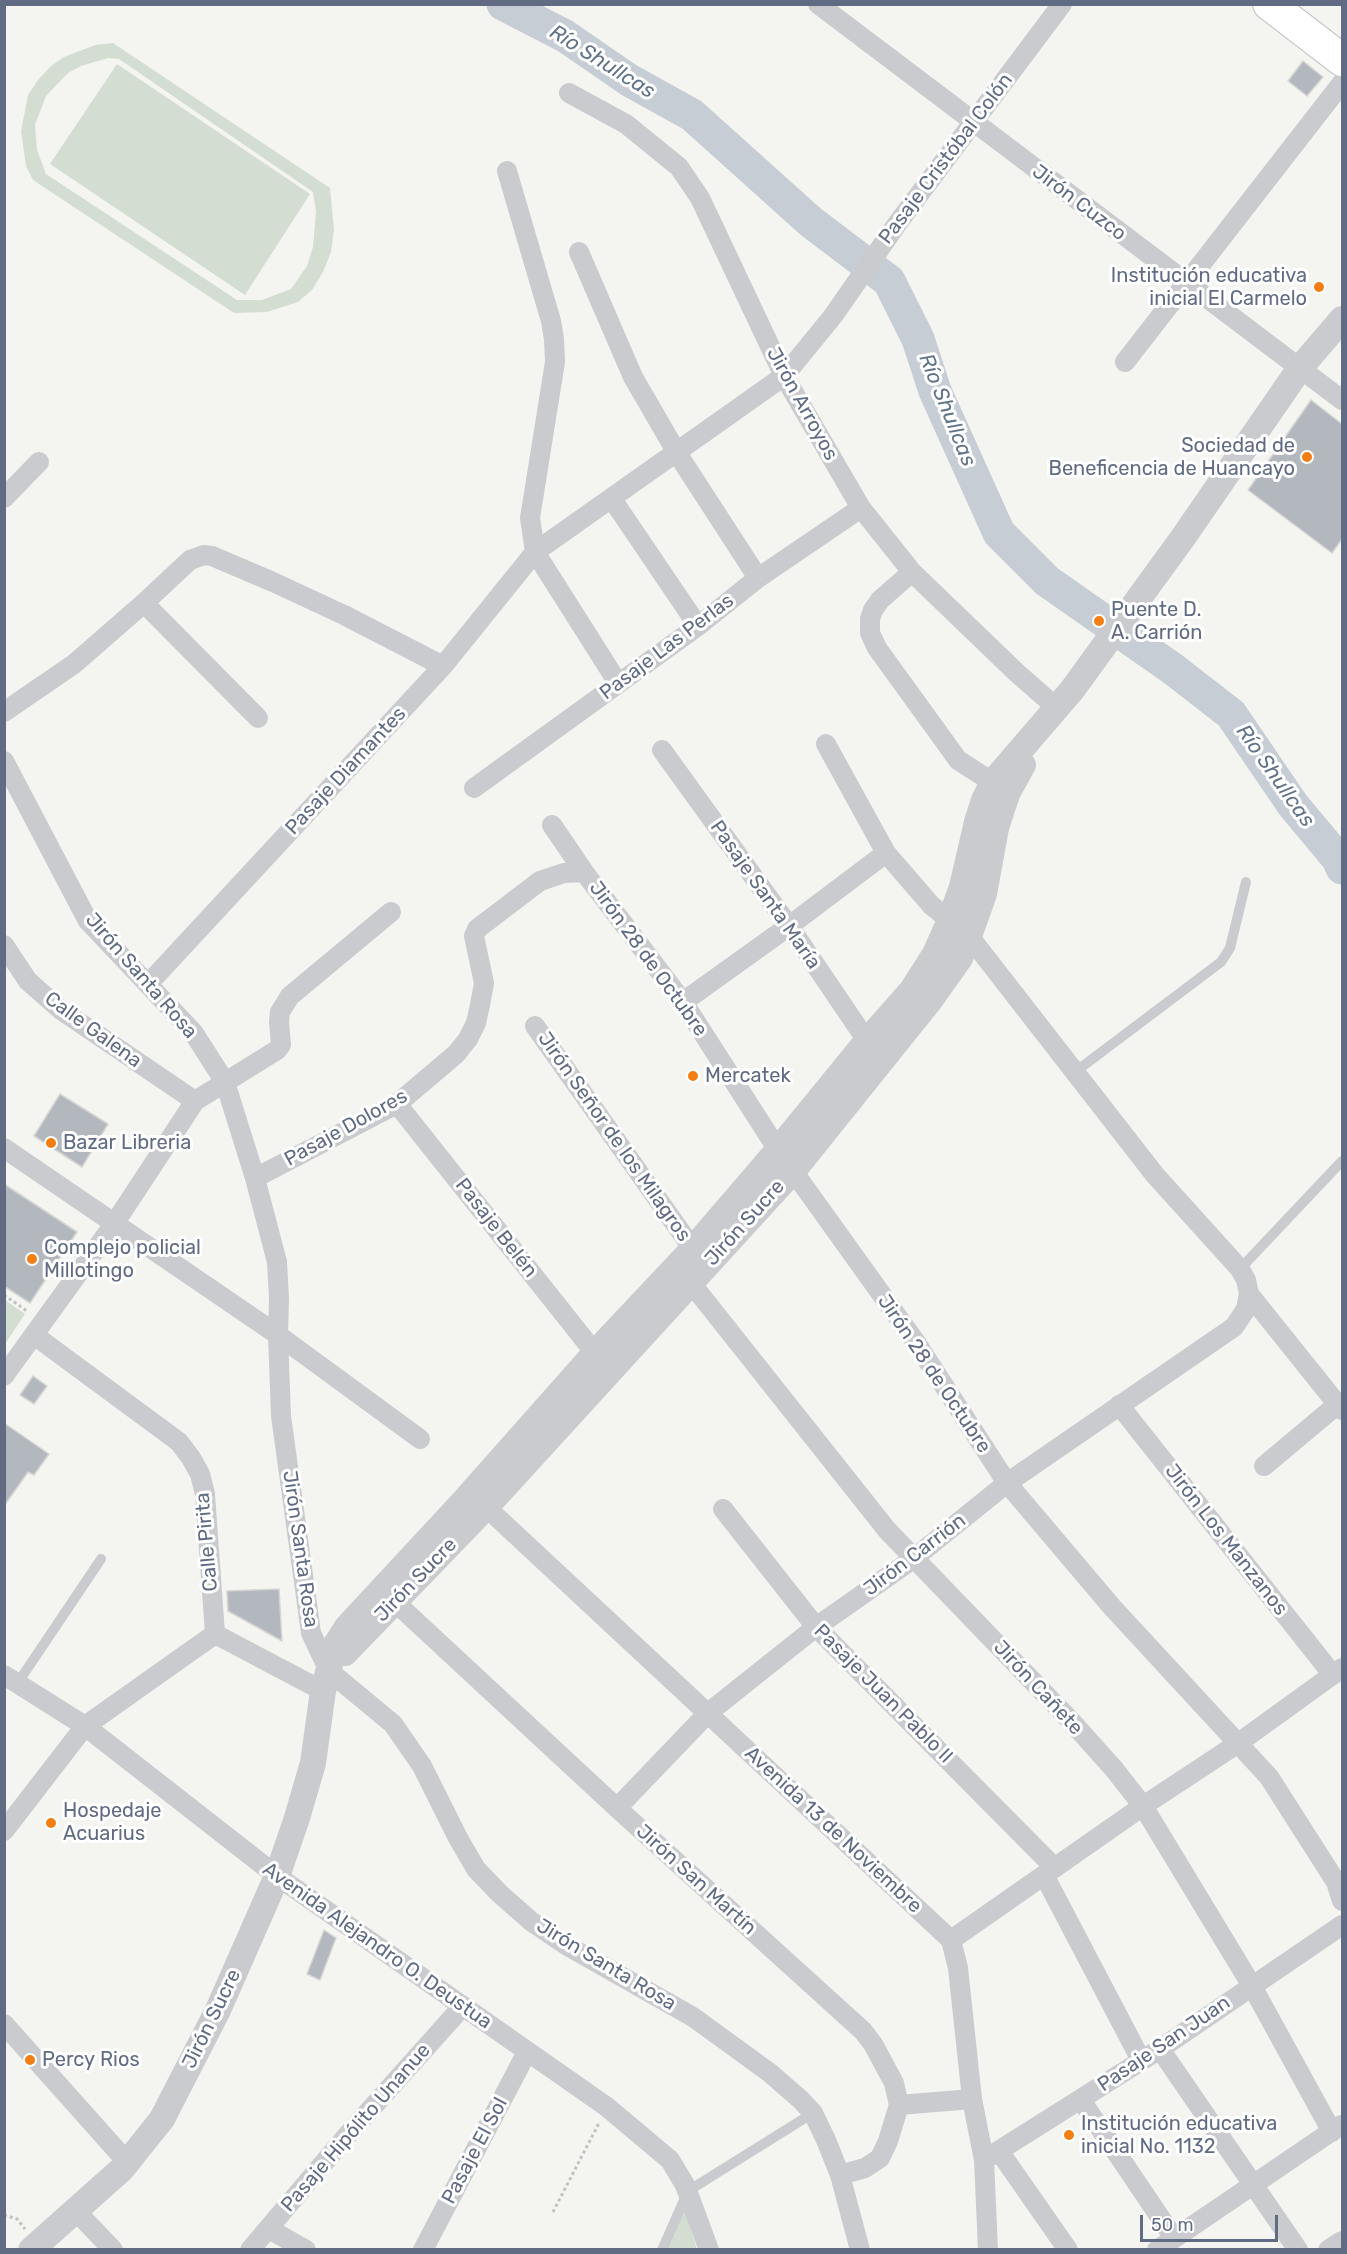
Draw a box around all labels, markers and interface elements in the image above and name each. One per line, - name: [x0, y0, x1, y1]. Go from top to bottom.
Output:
- water label: Río Shullcas: [545, 20, 659, 104]
- street label: Pasaje Cristóbal Colón: [874, 69, 1018, 249]
- street label: Jirón Cuzco: [1027, 160, 1131, 246]
- place label: Institución educativa inicial El Carmelo: [1111, 264, 1307, 311]
- marker: Institución educativa inicial El Carmelo: [1312, 280, 1326, 294]
- street label: Jirón Arroyos: [761, 343, 843, 465]
- water label: Río Shullcas: [913, 350, 981, 470]
- place label: Sociedad de Beneficencia de Huancayo: [1049, 434, 1295, 481]
- marker: Sociedad de Beneficencia de Huancayo: [1300, 450, 1314, 464]
- street label: Pasaje Las Perlas: [595, 589, 739, 705]
- place label: Puente D. A. Carrión: [1111, 598, 1202, 645]
- marker: Puente D. A. Carrión: [1092, 614, 1106, 628]
- street label: Pasaje Diamantes: [281, 702, 411, 840]
- water label: Río Shullcas: [1230, 720, 1320, 832]
- street label: Pasaje Santa María: [705, 816, 825, 974]
- street label: Jirón 28 de Octubre: [584, 877, 712, 1041]
- street label: Jirón Santa Rosa: [80, 908, 202, 1044]
- street label: Calle Galena: [40, 987, 146, 1073]
- street label: Jirón Señor de los Milagros: [532, 1028, 696, 1246]
- place label: Mercatek: [705, 1064, 791, 1088]
- marker: Mercatek: [686, 1069, 700, 1083]
- street label: Pasaje Dolores: [280, 1084, 412, 1172]
- place label: Bazar Libreria: [63, 1131, 191, 1155]
- marker: Bazar Libreria: [44, 1136, 58, 1150]
- street label: Pasaje Belén: [450, 1174, 542, 1282]
- street label: Jirón Sucre: [700, 1175, 790, 1271]
- place label: Complejo policial Millotingo: [44, 1236, 201, 1283]
- marker: Complejo policial Millotingo: [25, 1252, 39, 1266]
- street label: Jirón 28 de Octubre: [872, 1290, 996, 1458]
- street label: Jirón Los Manzanos: [1160, 1460, 1292, 1620]
- street label: Jirón Santa Rosa: [277, 1469, 323, 1629]
- street label: Calle Pirita: [191, 1492, 223, 1592]
- street label: Jirón Carrión: [859, 1509, 971, 1601]
- street label: Jirón Sucre: [370, 1533, 462, 1627]
- street label: Pasaje Juan Pablo II: [808, 1619, 958, 1769]
- street label: Jirón Cañete: [988, 1636, 1088, 1740]
- street label: Avenida 13 de Noviembre: [739, 1742, 927, 1918]
- place label: Hospedaje Acuarius: [63, 1799, 161, 1846]
- marker: Hospedaje Acuarius: [44, 1816, 58, 1830]
- street label: Jirón San Martín: [631, 1820, 761, 1940]
- street label: Avenida Alejandro O. Deustua: [258, 1858, 496, 2034]
- street label: Jirón Santa Rosa: [532, 1914, 680, 2016]
- street label: Jirón Sucre: [178, 1965, 246, 2073]
- street label: Pasaje San Juan: [1093, 1991, 1235, 2097]
- street label: Pasaje Hipólito Unanue: [276, 2039, 436, 2217]
- place label: Percy Rios: [42, 2048, 140, 2072]
- marker: Percy Rios: [23, 2053, 37, 2067]
- street label: Pasaje El Sol: [437, 2094, 513, 2208]
- place label: Institución educativa inicial No. 1132: [1081, 2112, 1277, 2159]
- marker: Institución educativa inicial No. 1132: [1062, 2128, 1076, 2142]
- scale bar: [1143, 2203, 1281, 2241]
- text: 50 m: [1151, 2214, 1194, 2236]

